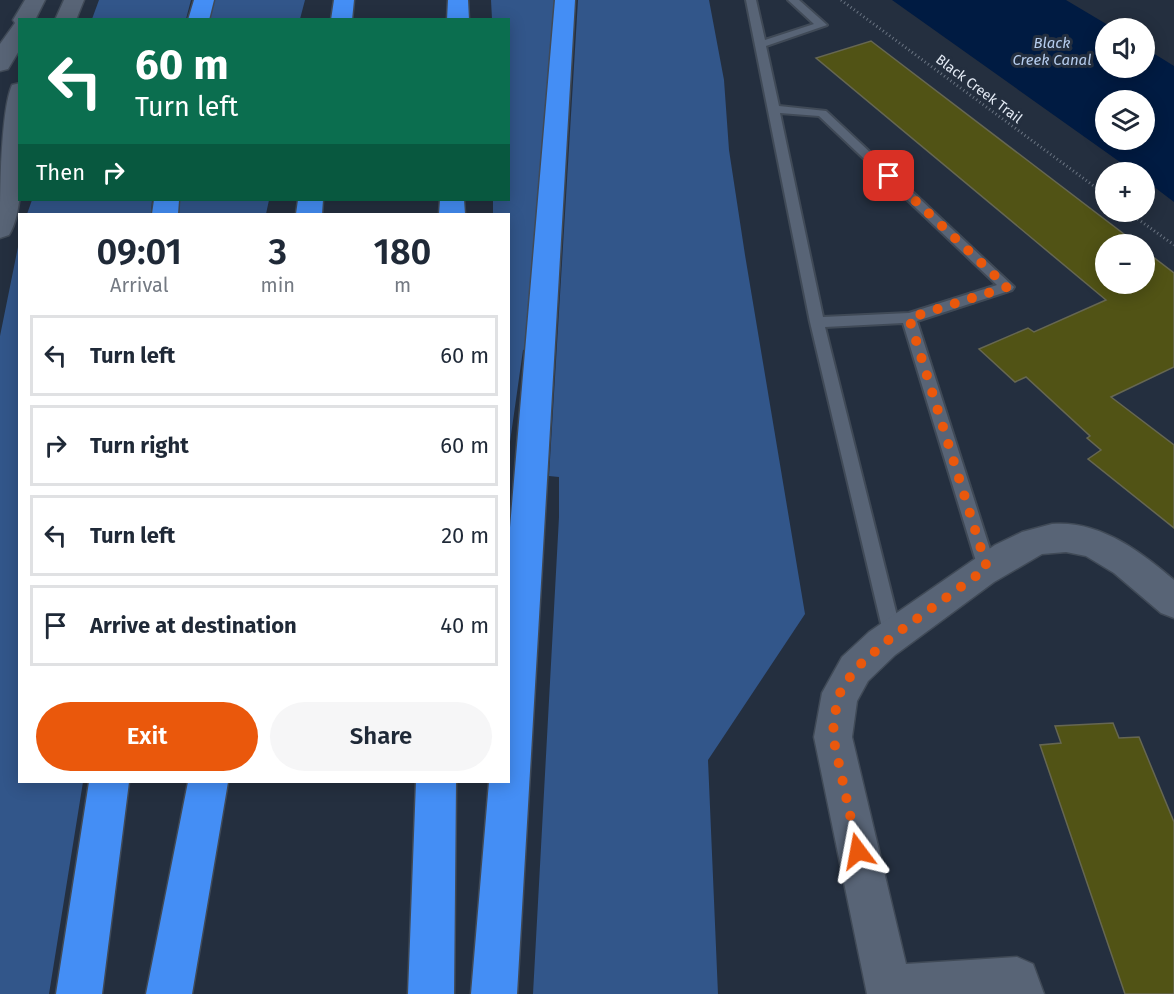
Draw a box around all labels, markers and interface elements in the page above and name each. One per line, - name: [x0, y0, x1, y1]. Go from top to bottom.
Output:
- map controls: [1095, 18, 1155, 294]
- button: sound: [1095, 18, 1155, 78]
- water label: Black Creek Canal: [1013, 34, 1091, 69]
- text: 60 m: [135, 40, 229, 90]
- icon: left: [36, 42, 114, 120]
- street label: Black Creek Trail: [932, 51, 1026, 127]
- button: layers: [1095, 90, 1155, 150]
- text: Turn left: [135, 91, 238, 123]
- pin: [863, 150, 914, 201]
- icon: right: [97, 156, 130, 189]
- text: Then: [36, 159, 85, 186]
- icon: arrive: [872, 159, 905, 192]
- button: +: [1095, 162, 1155, 222]
- text: 09:01: [97, 230, 182, 274]
- text: 3: [268, 230, 287, 274]
- text: 180: [374, 230, 431, 274]
- button: −: [1095, 234, 1155, 294]
- text: Arrival: [110, 273, 169, 297]
- text: min: [261, 273, 295, 297]
- text: m: [394, 273, 411, 297]
- icon: left: [39, 339, 72, 372]
- text: Turn left: [90, 342, 175, 369]
- text: 60 m: [440, 342, 489, 369]
- icon: right: [39, 429, 72, 462]
- text: Turn right: [90, 432, 189, 459]
- text: 60 m: [440, 432, 489, 459]
- icon: left: [39, 519, 72, 552]
- text: Turn left: [90, 522, 175, 549]
- text: 20 m: [441, 522, 489, 549]
- icon: arrive: [39, 609, 72, 642]
- text: Arrive at destination: [90, 612, 297, 639]
- text: 40 m: [440, 612, 489, 639]
- button: Exit: [36, 702, 258, 771]
- button: Share: [270, 702, 492, 771]
- position arrow: [826, 819, 890, 883]

